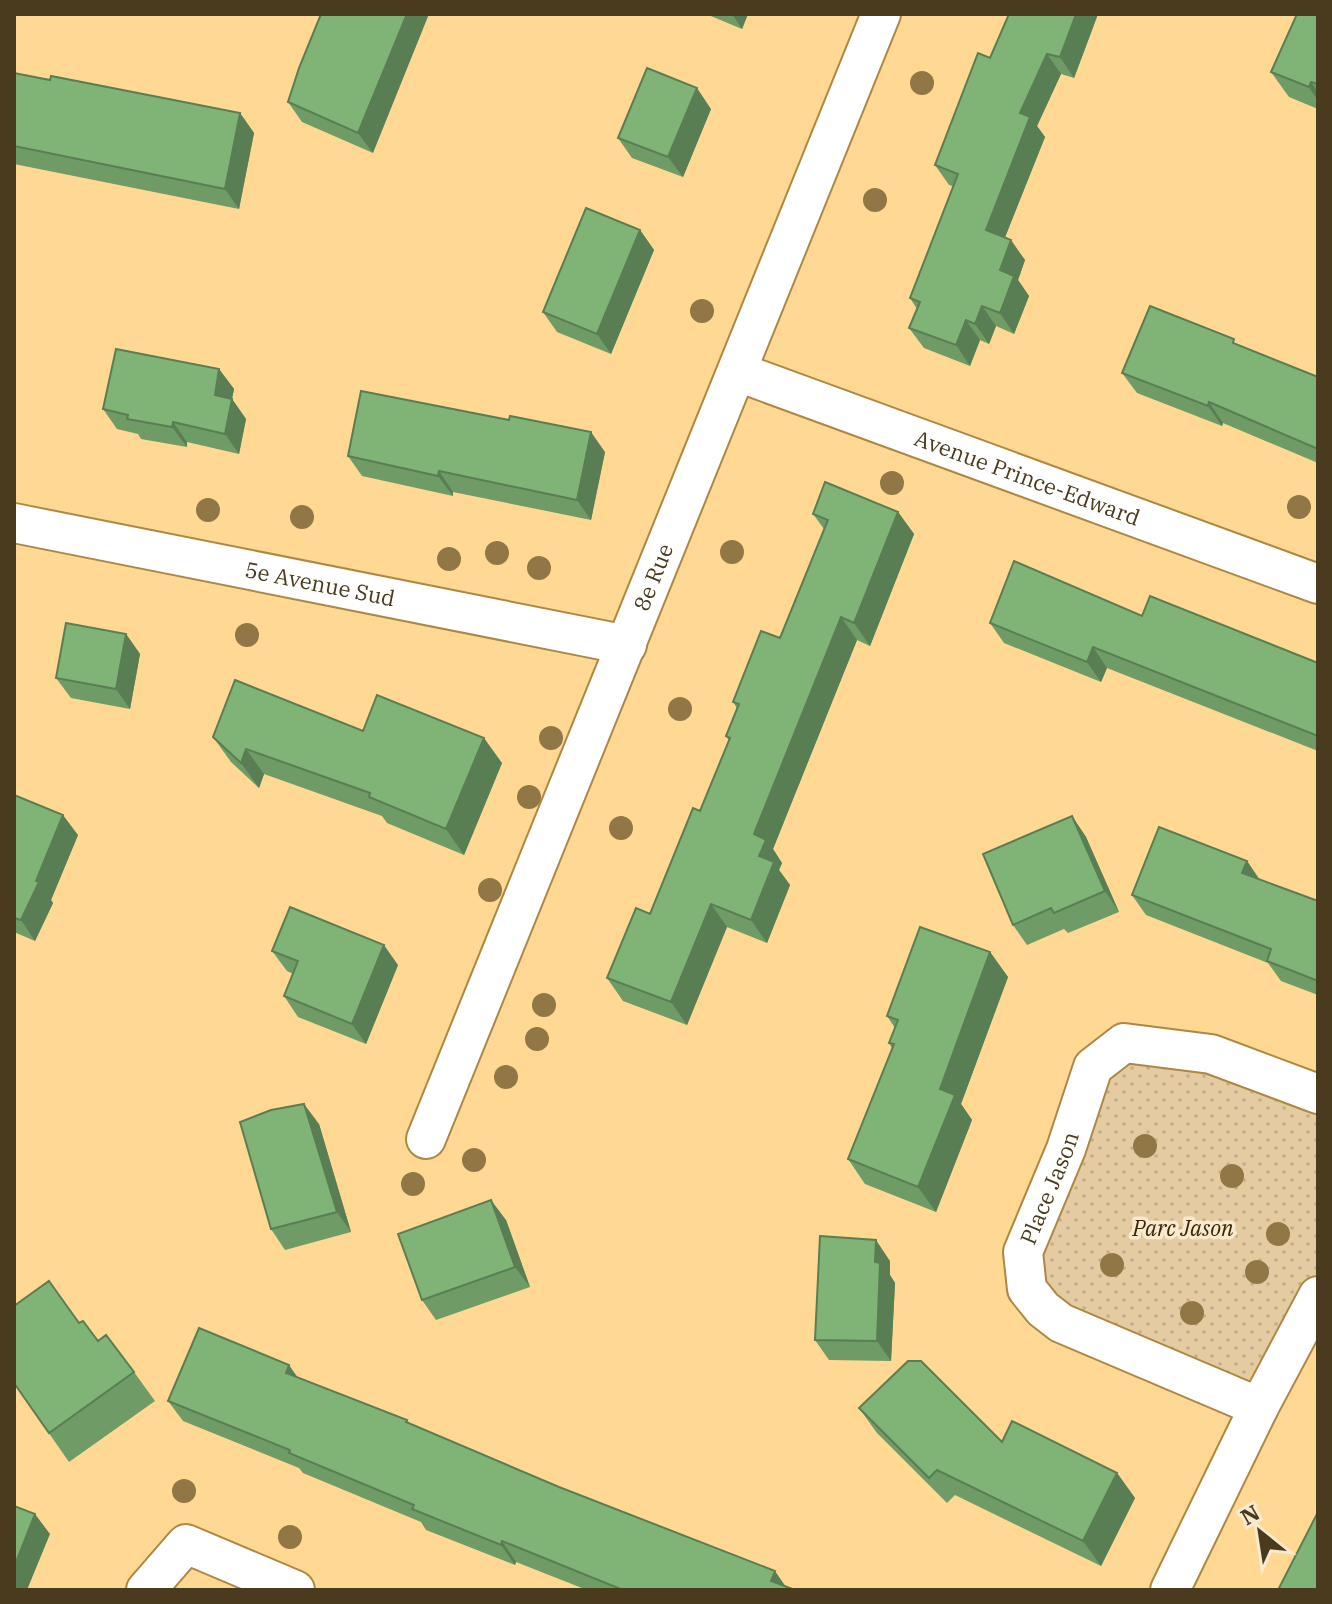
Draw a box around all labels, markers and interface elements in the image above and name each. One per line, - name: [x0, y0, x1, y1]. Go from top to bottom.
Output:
- street label: Avenue Prince-Edward: [911, 423, 1144, 532]
- street label: 8e Rue: [626, 539, 679, 615]
- street label: 5e Avenue Sud: [242, 554, 398, 613]
- street label: Place Jason: [1013, 1128, 1085, 1249]
- park label: Parc Jason: [1131, 1213, 1234, 1242]
- north arrow: [1220, 1492, 1300, 1572]
- text: N: [1235, 1497, 1265, 1531]

